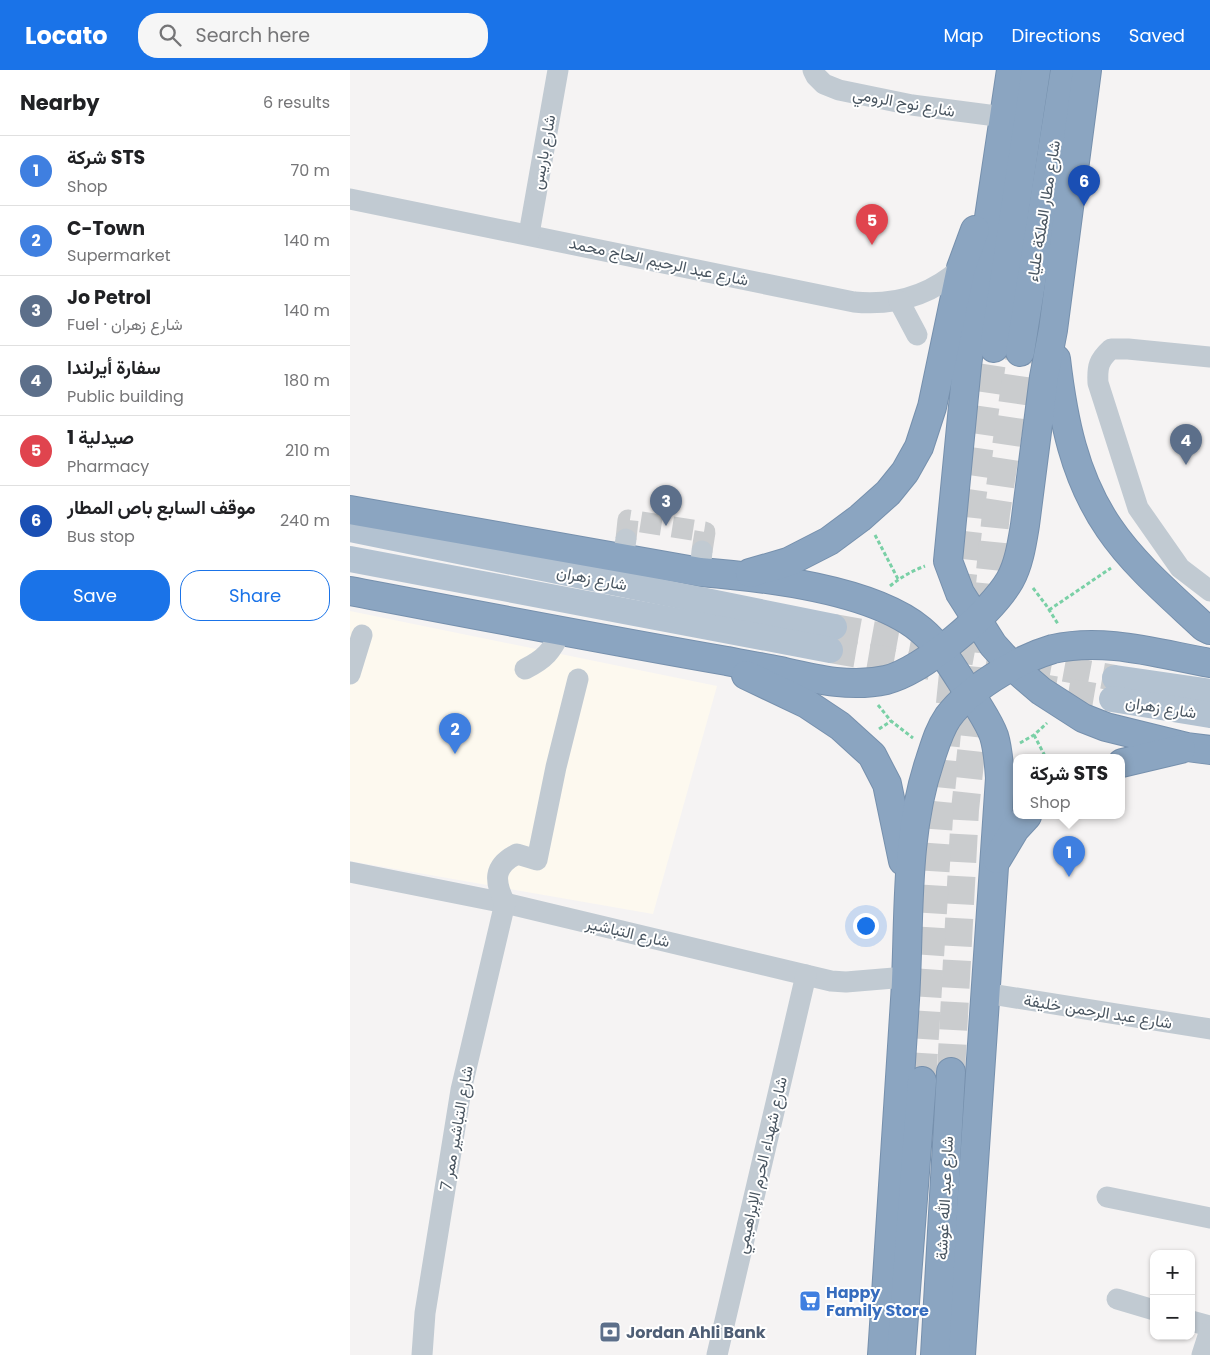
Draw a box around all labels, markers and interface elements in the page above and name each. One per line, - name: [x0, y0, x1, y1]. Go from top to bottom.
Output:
- search box: [138, 13, 488, 58]
- text: Locato: [25, 19, 108, 52]
- icon: search: [156, 21, 184, 49]
- text: Search here: [196, 22, 310, 49]
- text: Map: [944, 23, 983, 48]
- text: Directions: [1011, 23, 1101, 48]
- text: Saved: [1129, 23, 1185, 48]
- street label: شارع نوح الرومي: [850, 82, 957, 125]
- text: Nearby: [20, 88, 100, 117]
- text: 6 results: [263, 91, 330, 114]
- street label: شارع باريس: [526, 113, 561, 191]
- street label: شارع مطار الملكة علياء: [1021, 139, 1066, 283]
- text: شركة STS: [67, 144, 145, 171]
- text: 1: [33, 159, 39, 182]
- text: 70 m: [290, 159, 330, 182]
- pin: 6: [1068, 165, 1100, 206]
- text: Shop: [67, 175, 108, 198]
- pin: 5: [856, 204, 888, 245]
- text: C-Town: [67, 215, 145, 242]
- text: 2: [31, 229, 41, 252]
- text: 140 m: [284, 229, 330, 252]
- street label: شارع عبد الرحيم الحاج محمد: [567, 231, 751, 292]
- text: Supermarket: [67, 244, 171, 267]
- text: Jo Petrol: [67, 284, 151, 311]
- text: 3: [31, 299, 41, 322]
- text: 140 m: [284, 299, 330, 322]
- text: Fuel · شارع زهران: [67, 313, 183, 336]
- text: سفارة أيرلندا: [67, 354, 161, 381]
- text: 4: [31, 369, 41, 392]
- text: 180 m: [284, 369, 330, 392]
- text: Public building: [67, 385, 184, 408]
- text: صيدلية 1: [67, 424, 134, 451]
- pin: 4: [1170, 424, 1202, 465]
- text: 5: [31, 439, 41, 462]
- text: 210 m: [285, 439, 330, 462]
- text: Pharmacy: [67, 455, 149, 478]
- pin: 3: [650, 485, 682, 526]
- text: موقف السابع باص المطار: [67, 494, 256, 521]
- text: 6: [31, 509, 41, 532]
- text: 240 m: [280, 509, 330, 532]
- text: Bus stop: [67, 525, 135, 548]
- street label: شارع زهران: [555, 560, 629, 597]
- button: Save: [20, 570, 170, 621]
- button: Share: [180, 570, 330, 621]
- street label: شارع زهران: [1124, 691, 1198, 724]
- pin: 2: [439, 713, 471, 754]
- popup: [1013, 754, 1125, 819]
- text: شركة STS: [1030, 760, 1108, 787]
- text: Shop: [1030, 791, 1071, 814]
- pin: 1: [1053, 836, 1085, 877]
- street label: شارع التباشير: [583, 911, 672, 953]
- your location: [853, 913, 879, 939]
- street label: شارع عبد الرحمن خليفة: [1022, 988, 1174, 1035]
- street label: شارع التباشير ممر 7: [434, 1064, 479, 1192]
- street label: شارع شهداء الحرم الإبراهيمي: [730, 1074, 795, 1256]
- street label: شارع عبد الله غوشة: [930, 1136, 959, 1261]
- map controls: [1150, 1250, 1195, 1340]
- button: +: [1150, 1250, 1195, 1295]
- place label: Happy Family Store: [826, 1281, 929, 1322]
- supermarket icon: Happy Family Store: [798, 1289, 822, 1313]
- button: −: [1150, 1295, 1195, 1340]
- bank icon: Jordan Ahli Bank: [598, 1320, 622, 1344]
- place label: Jordan Ahli Bank: [626, 1321, 766, 1344]

